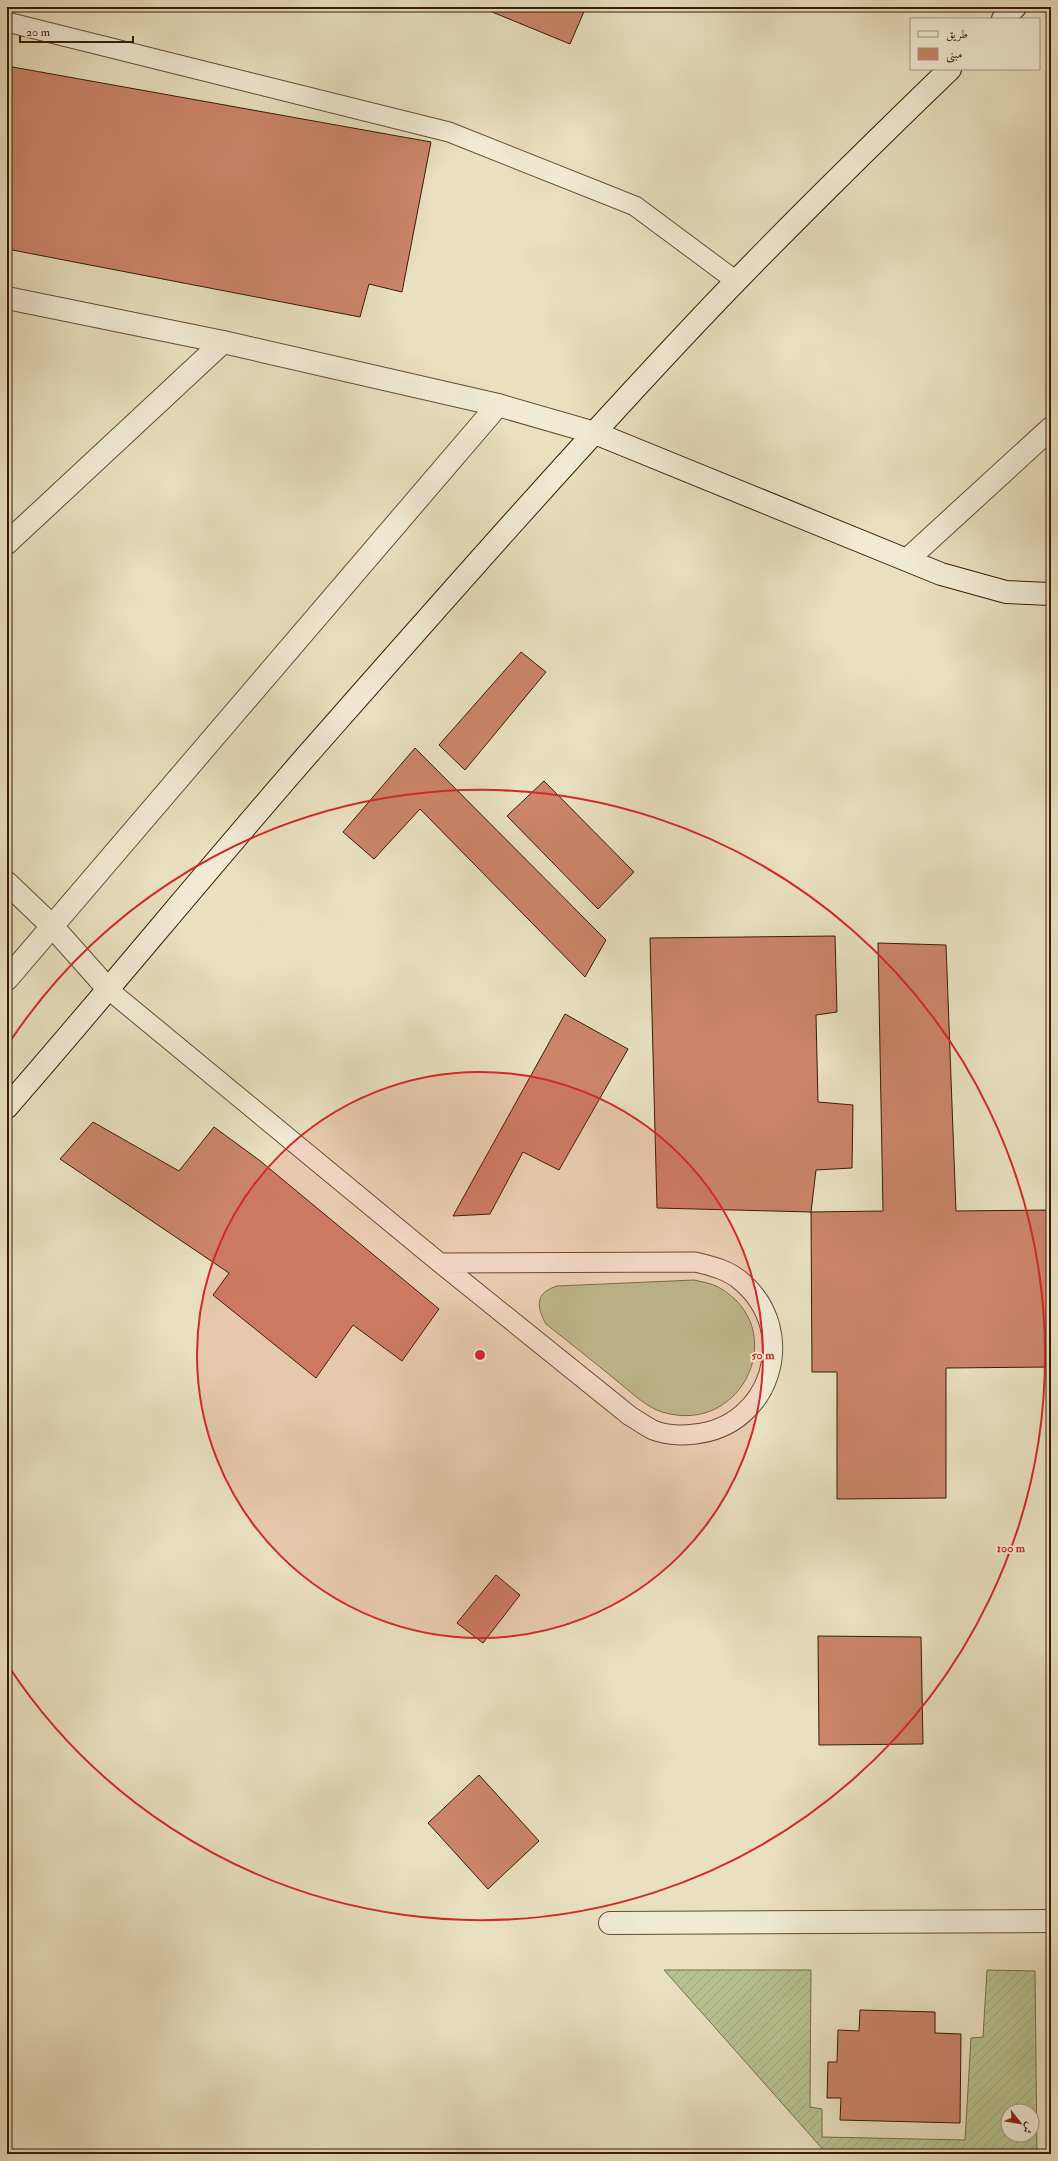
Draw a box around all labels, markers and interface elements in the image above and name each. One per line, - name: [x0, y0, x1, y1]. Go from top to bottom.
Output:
- scale bar: [20, 18, 133, 44]
- legend: [910, 18, 1040, 70]
- text: 20 m: [26, 25, 51, 40]
- text: طريق: [946, 27, 968, 42]
- text: مبنى: [946, 47, 962, 63]
- centre of rings: [473, 1348, 487, 1362]
- text: 50 m: [751, 1348, 775, 1363]
- text: 100 m: [997, 1541, 1026, 1556]
- north arrow: [1000, 2103, 1040, 2143]
- text: ش: [1020, 2120, 1037, 2136]

